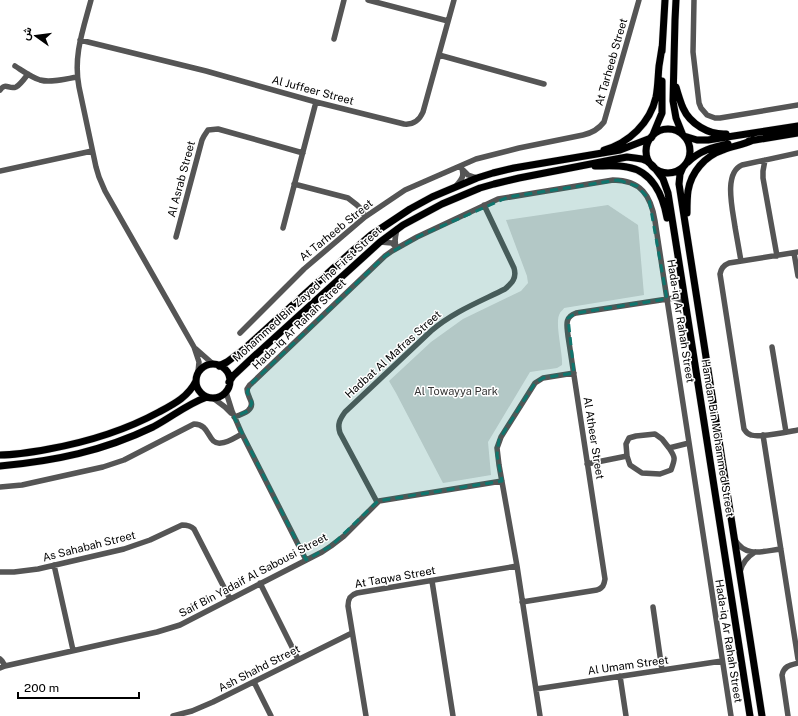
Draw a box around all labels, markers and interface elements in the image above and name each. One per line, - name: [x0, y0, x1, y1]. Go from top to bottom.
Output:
- north arrow: [16, 16, 56, 56]
- street label: At Tarheeb Street: [593, 17, 629, 107]
- text: ش: [19, 26, 35, 42]
- street label: Al Juffeer Street: [271, 73, 355, 107]
- street label: Al Asrab Street: [165, 140, 197, 218]
- street label: At Tarheeb Street: [297, 197, 375, 263]
- street label: Mohammed Bin Zayed The First Street: [230, 224, 384, 364]
- street label: Hada-iq Ar Rahah Street: [665, 258, 697, 384]
- street label: Hada-iq Ar Rahah Street: [250, 276, 348, 372]
- street label: Hadbat Al Mafras Street: [343, 308, 443, 400]
- street label: Hamdan Bin Mohammed Street: [700, 358, 736, 518]
- park label: Al Towayya Park: [414, 385, 498, 397]
- street label: Al Atheer Street: [582, 396, 606, 480]
- street label: As Sahabah Street: [41, 529, 137, 563]
- street label: Saif Bin Yadaif Al Sabousi Street: [177, 531, 329, 619]
- street label: At Taqwa Street: [354, 564, 436, 590]
- street label: Hada-iq Ar Rahah Street: [713, 578, 745, 704]
- street label: Ash Shahd Street: [216, 642, 302, 694]
- street label: Al Umam Street: [587, 653, 669, 677]
- scale bar: [18, 674, 139, 700]
- text: 200 m: [24, 681, 59, 695]

